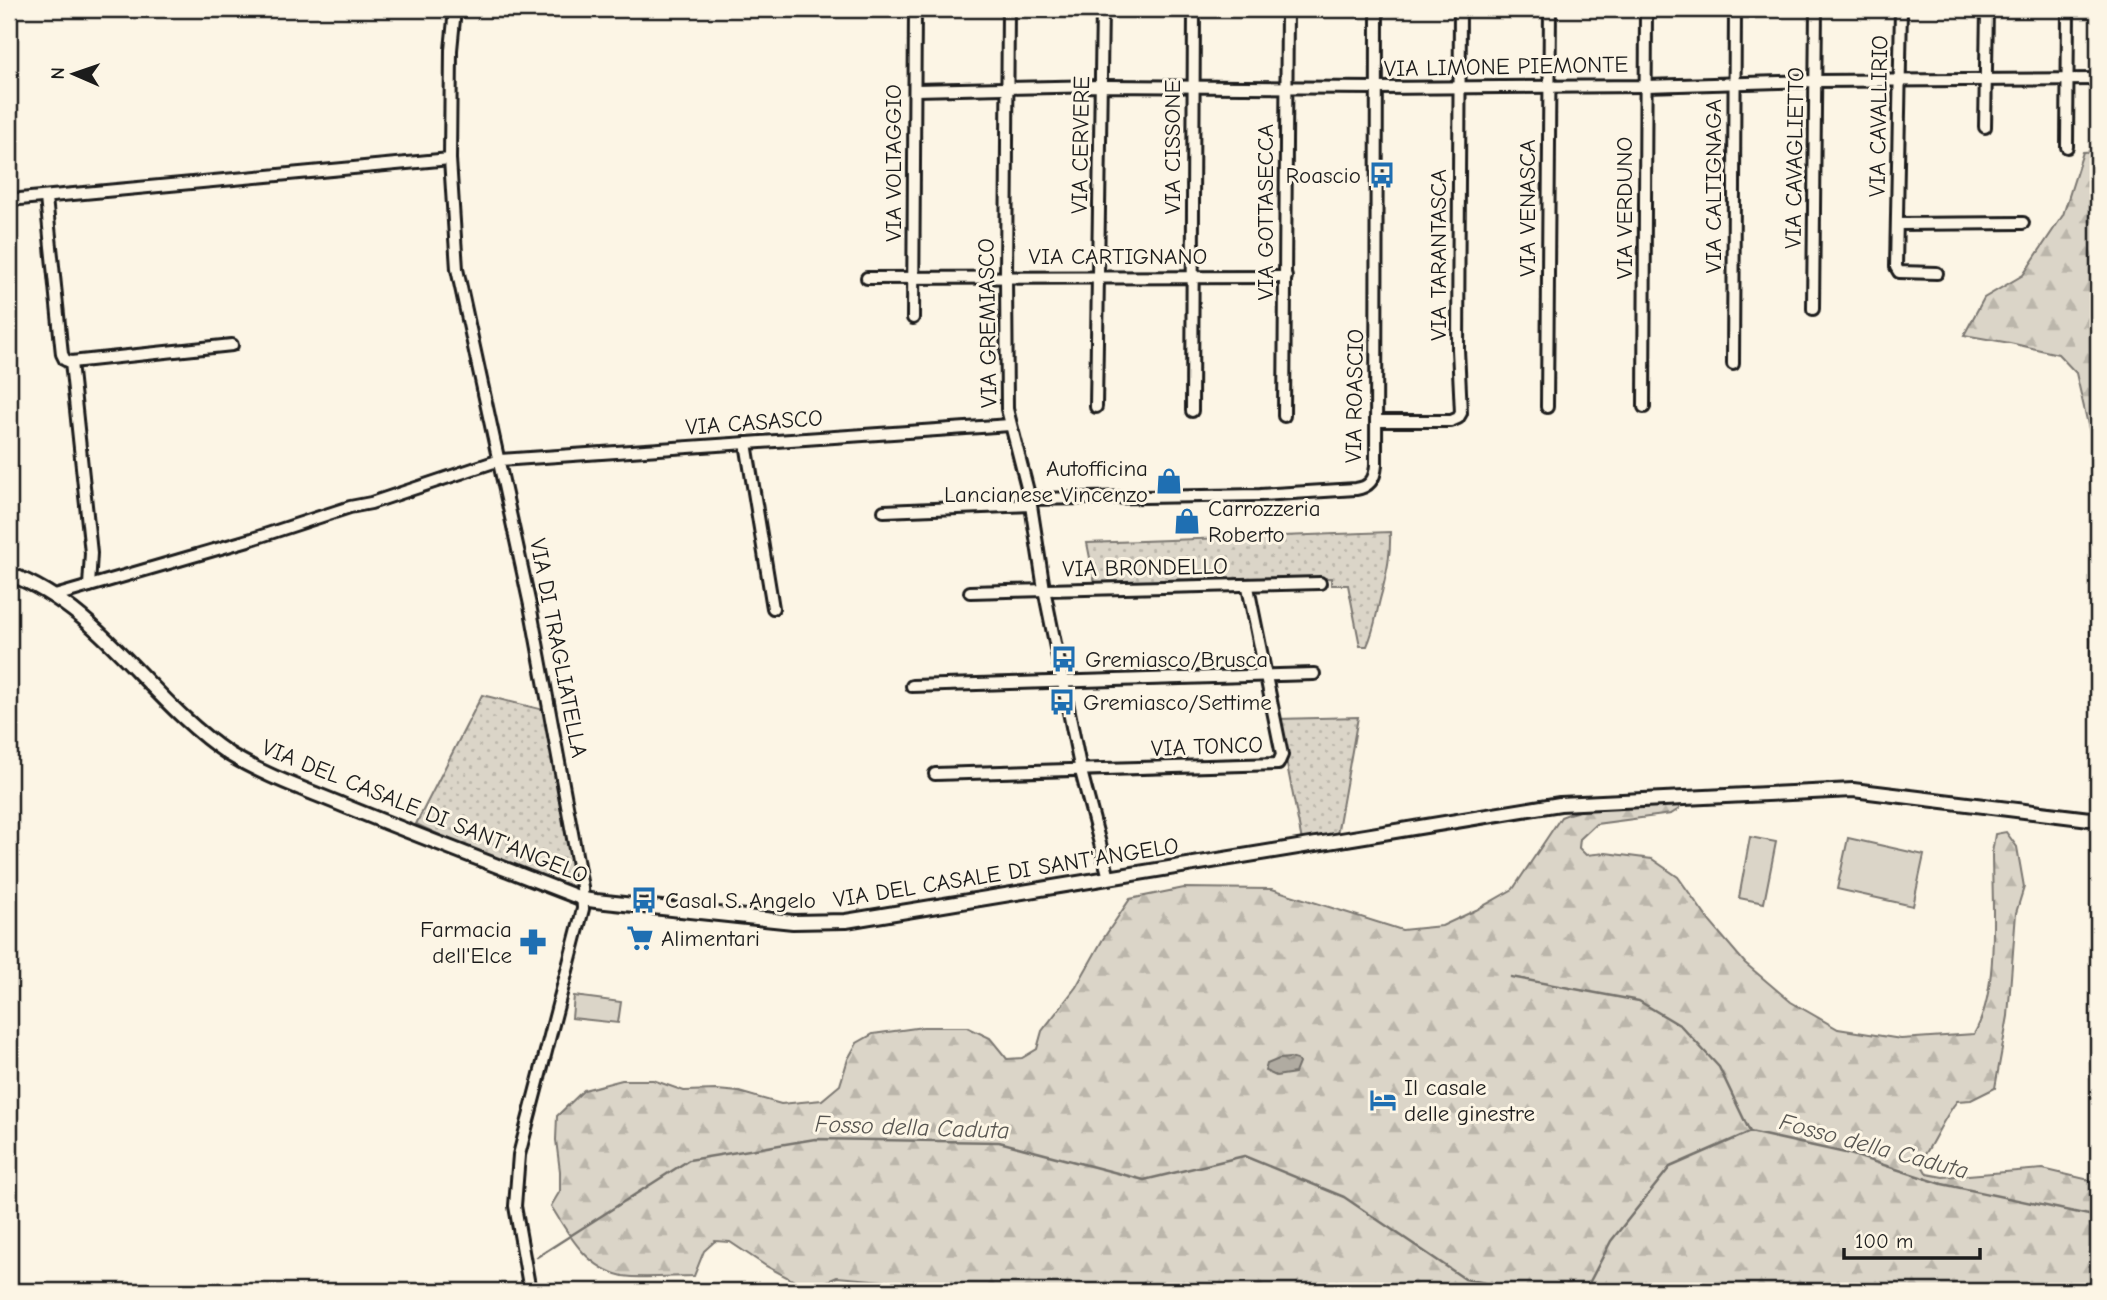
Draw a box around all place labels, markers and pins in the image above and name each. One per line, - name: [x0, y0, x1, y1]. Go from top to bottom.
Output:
- bus stop icon: Roascio: [1367, 160, 1397, 190]
- place label: Roascio: [1286, 162, 1361, 189]
- place label: Autofficina Lancianese Vincenzo: [944, 455, 1148, 508]
- shop icon: Autofficina Lancianese Vincenzo: [1154, 466, 1184, 496]
- place label: Carrozzeria Roberto: [1208, 495, 1321, 548]
- shop icon: Carrozzeria Roberto: [1172, 506, 1202, 536]
- bus stop icon: Gremiasco/Brusca: [1049, 644, 1079, 674]
- place label: Gremiasco/Brusca: [1085, 646, 1268, 673]
- bus stop icon: Gremiasco/Settime: [1047, 687, 1077, 717]
- place label: Gremiasco/Settime: [1083, 689, 1272, 716]
- bus stop icon: Casal S. Angelo: [629, 885, 659, 915]
- place label: Casal S. Angelo: [665, 887, 816, 914]
- place label: Farmacia dell'Elce: [420, 916, 512, 969]
- supermarket icon: Alimentari: [625, 923, 655, 953]
- place label: Alimentari: [661, 925, 760, 952]
- pharmacy icon: Farmacia dell'Elce: [518, 927, 548, 957]
- place label: Il casale delle ginestre: [1404, 1074, 1535, 1127]
- hotel icon: Il casale delle ginestre: [1368, 1085, 1398, 1115]

